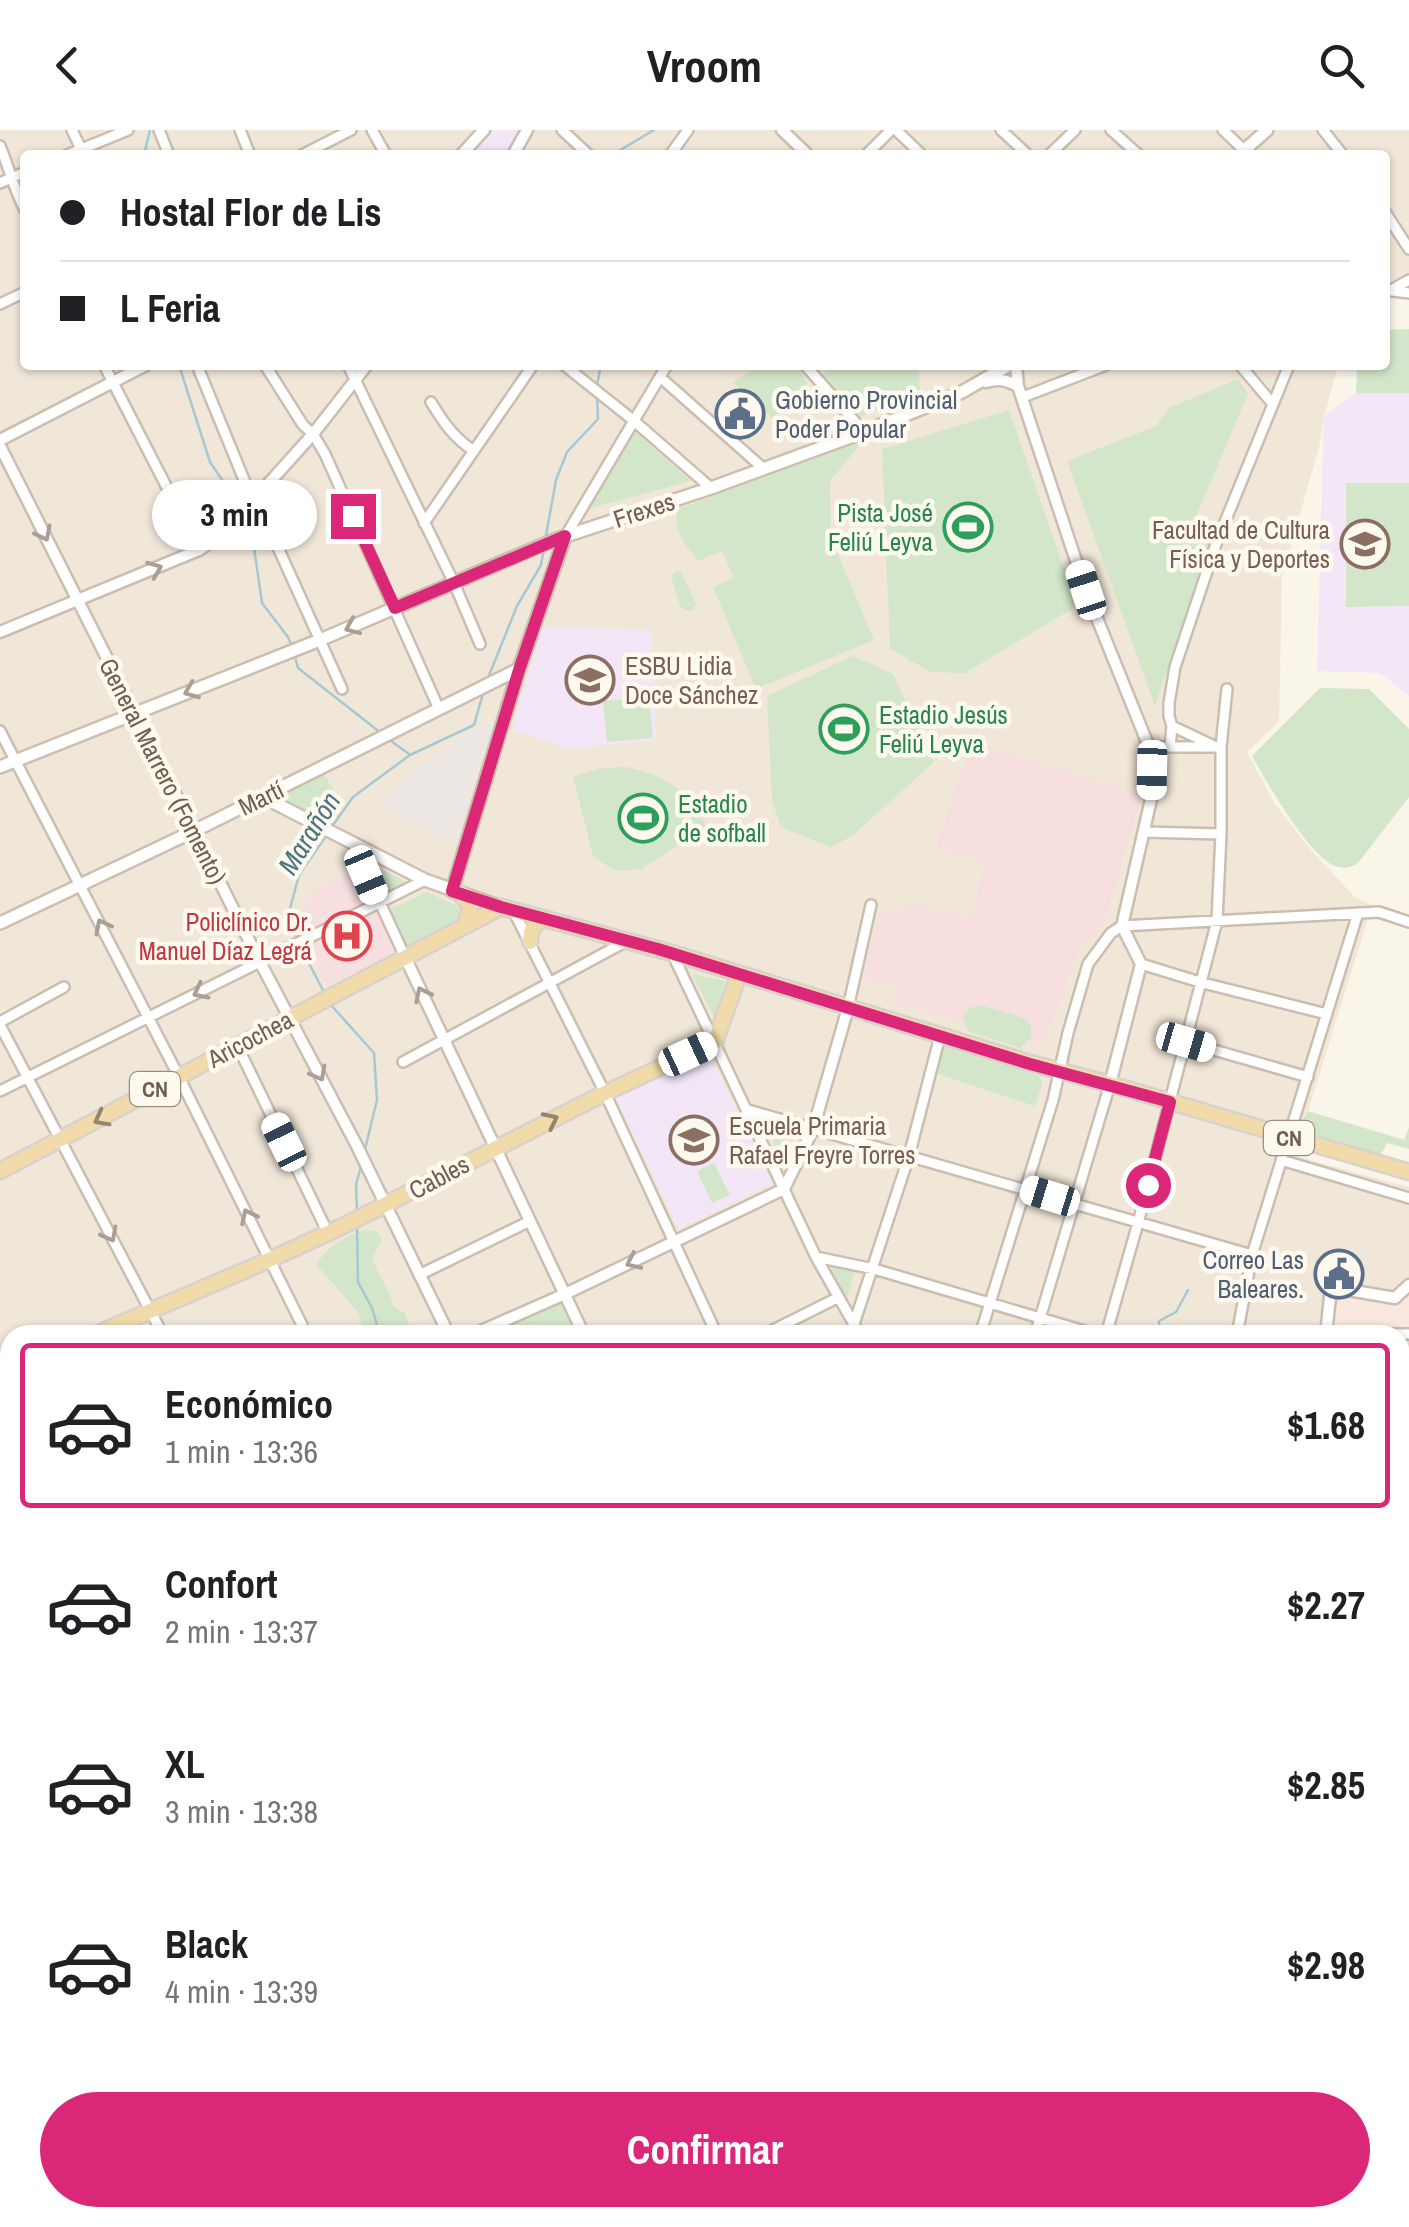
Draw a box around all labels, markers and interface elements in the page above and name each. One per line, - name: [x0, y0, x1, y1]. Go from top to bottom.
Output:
- text: Vroom: [647, 35, 762, 96]
- icon: back: [40, 38, 95, 93]
- icon: search: [1314, 38, 1369, 93]
- text: Hostal Flor de Lis: [120, 187, 381, 238]
- text: L Feria: [120, 283, 220, 334]
- place label: Gobierno Provincial Poder Popular: [775, 383, 957, 446]
- public building icon: Gobierno Provincial Poder Popular: [714, 388, 766, 440]
- callout: 3 min: [153, 481, 318, 551]
- street label: Frexes: [609, 484, 679, 536]
- text: 3 min: [200, 493, 269, 536]
- route end: [331, 494, 376, 539]
- place label: Pista José Feliú Leyva: [828, 496, 934, 559]
- sports icon: Pista José Feliú Leyva: [942, 501, 994, 553]
- place label: Facultad de Cultura Física y Deportes: [1152, 513, 1331, 576]
- school or university icon: Facultad de Cultura Física y Deportes: [1339, 518, 1391, 570]
- one-way arrow: [32, 523, 51, 541]
- car: [1062, 557, 1110, 623]
- one-way arrow: [145, 560, 163, 580]
- one-way arrow: [344, 615, 362, 635]
- place label: ESBU Lidia Doce Sánchez: [625, 649, 758, 712]
- street label: General Marrero (Fomento): [91, 652, 235, 890]
- school or university icon: ESBU Lidia Doce Sánchez: [564, 654, 616, 706]
- one-way arrow: [183, 680, 201, 700]
- place label: Estadio Jesús Feliú Leyva: [879, 698, 1008, 761]
- sports icon: Estadio Jesús Feliú Leyva: [818, 703, 870, 755]
- car: [1136, 740, 1168, 800]
- street label: Martí: [233, 772, 290, 824]
- water label: Marañón: [269, 785, 349, 881]
- place label: Estadio de sofball: [678, 787, 766, 850]
- sports icon: Estadio de sofball: [617, 792, 669, 844]
- car: [340, 842, 392, 908]
- place label: Policlínico Dr. Manuel Díaz Legrá: [139, 905, 313, 968]
- hospital icon: Policlínico Dr. Manuel Díaz Legrá: [321, 910, 373, 962]
- one-way arrow: [94, 919, 114, 937]
- one-way arrow: [193, 979, 211, 999]
- one-way arrow: [415, 986, 435, 1004]
- street label: Aricochea: [200, 1002, 299, 1076]
- car: [1153, 1019, 1219, 1065]
- car: [654, 1028, 722, 1080]
- one-way arrow: [306, 1063, 326, 1081]
- road number: CN: [130, 1072, 180, 1106]
- one-way arrow: [93, 1106, 111, 1126]
- car: [257, 1108, 311, 1176]
- place label: Escuela Primaria Rafael Freyre Torres: [729, 1109, 915, 1172]
- one-way arrow: [541, 1112, 559, 1132]
- school or university icon: Escuela Primaria Rafael Freyre Torres: [668, 1114, 720, 1166]
- road number: CN: [1264, 1121, 1314, 1155]
- street label: Cables: [403, 1147, 475, 1207]
- route start: [1126, 1163, 1171, 1208]
- car: [1017, 1173, 1083, 1219]
- one-way arrow: [240, 1209, 260, 1227]
- one-way arrow: [98, 1225, 117, 1243]
- place label: Correo Las Baleares.: [1203, 1243, 1304, 1306]
- public building icon: Correo Las Baleares.: [1313, 1248, 1365, 1300]
- one-way arrow: [625, 1249, 643, 1269]
- text: Económico: [165, 1379, 333, 1430]
- icon: car: [45, 1381, 135, 1471]
- text: $1.68: [1287, 1400, 1365, 1451]
- text: 1 min · 13:36: [165, 1430, 318, 1473]
- text: Confort: [165, 1559, 277, 1610]
- icon: car: [45, 1561, 135, 1651]
- text: $2.27: [1287, 1580, 1365, 1631]
- text: 2 min · 13:37: [165, 1610, 318, 1653]
- text: XL: [165, 1739, 205, 1790]
- icon: car: [45, 1741, 135, 1831]
- text: $2.85: [1287, 1760, 1365, 1811]
- text: 3 min · 13:38: [165, 1790, 318, 1833]
- text: Black: [165, 1919, 248, 1970]
- icon: car: [45, 1921, 135, 2011]
- text: $2.98: [1287, 1940, 1365, 1991]
- text: 4 min · 13:39: [165, 1970, 318, 2013]
- button: Confirmar: [40, 2092, 1370, 2207]

